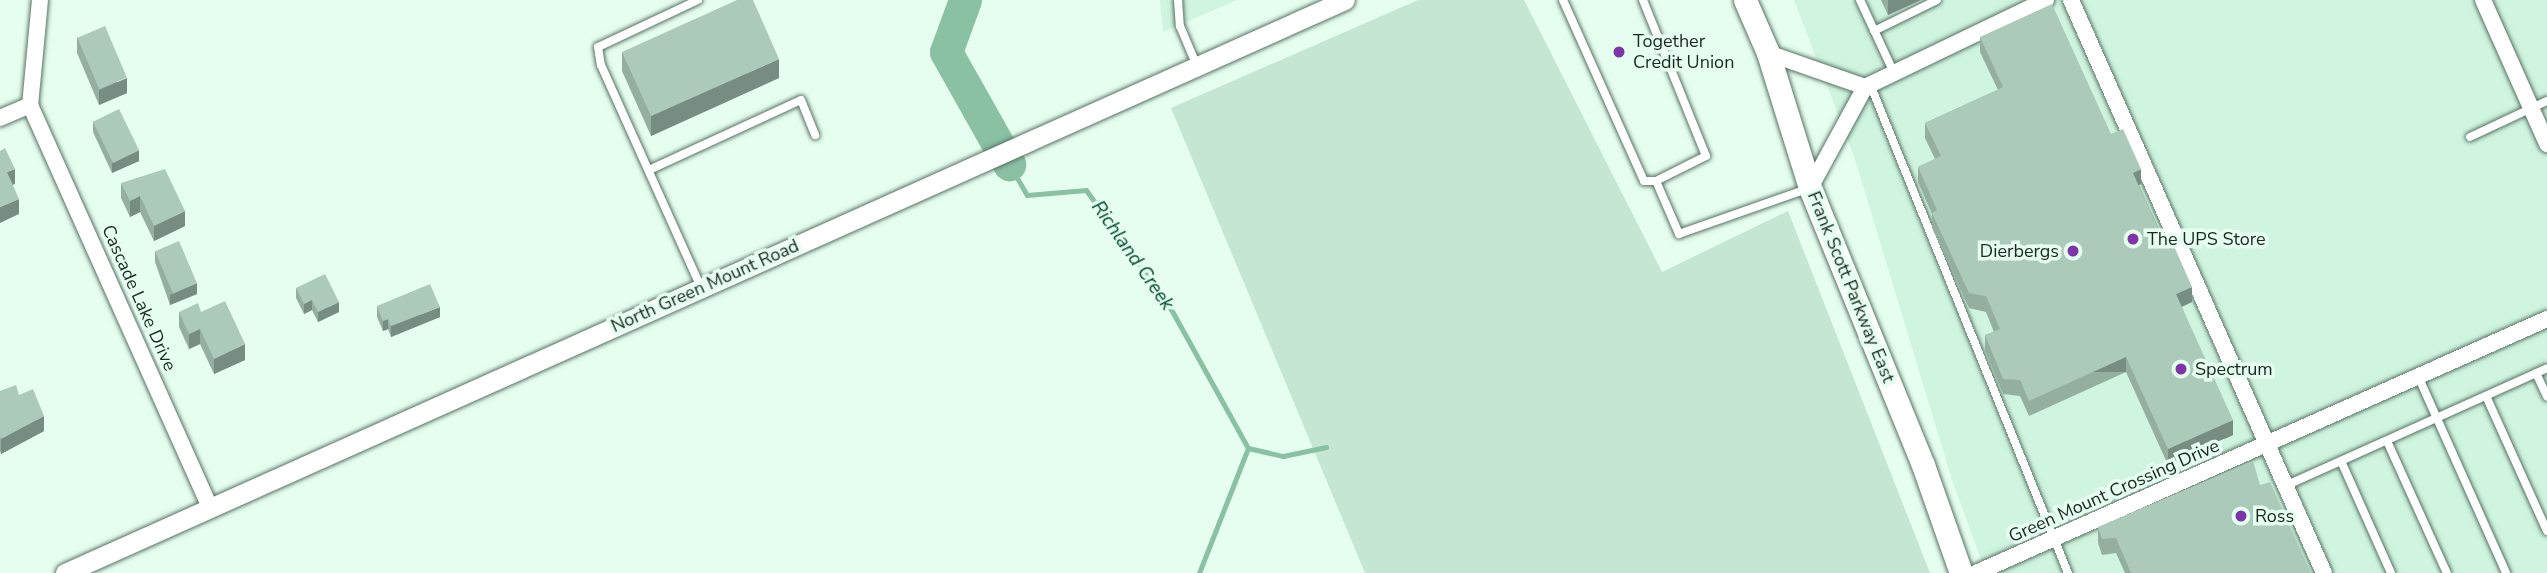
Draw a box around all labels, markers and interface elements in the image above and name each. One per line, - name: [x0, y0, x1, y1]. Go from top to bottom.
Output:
- place label: Together Credit Union: [1633, 31, 1734, 74]
- marker: Together Credit Union: [1611, 44, 1627, 60]
- street label: Frank Scott Parkway East: [1803, 188, 1899, 386]
- water label: Richland Creek: [1086, 197, 1178, 315]
- street label: Cascade Lake Drive: [97, 222, 181, 374]
- place label: The UPS Store: [2147, 228, 2266, 250]
- marker: The UPS Store: [2125, 231, 2141, 247]
- street label: North Green Mount Road: [608, 235, 802, 337]
- place label: Dierbergs: [1980, 240, 2059, 262]
- marker: Dierbergs: [2065, 243, 2081, 259]
- place label: Spectrum: [2195, 358, 2273, 380]
- marker: Spectrum: [2173, 361, 2189, 377]
- street label: Green Mount Crossing Drive: [2005, 435, 2223, 547]
- place label: Ross: [2255, 505, 2294, 527]
- marker: Ross: [2233, 508, 2249, 524]

